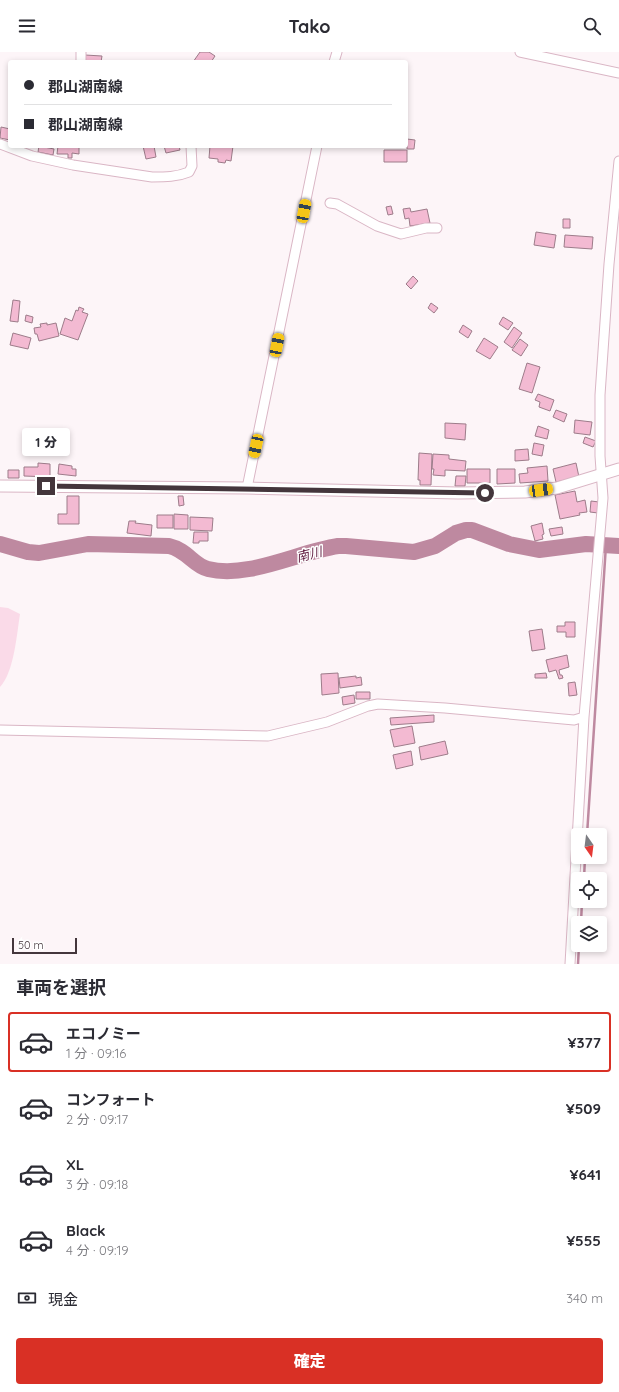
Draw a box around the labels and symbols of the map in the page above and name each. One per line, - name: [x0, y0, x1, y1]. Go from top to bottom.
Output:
- car: [296, 198, 312, 224]
- car: [269, 332, 285, 358]
- callout: 1 分: [22, 428, 70, 456]
- car: [248, 433, 264, 459]
- route end: [37, 477, 55, 495]
- car: [528, 482, 554, 498]
- route start: [476, 484, 494, 502]
- water label: 南川: [294, 543, 325, 565]
- north arrow: [571, 828, 607, 864]
- scale bar: [12, 936, 77, 955]

